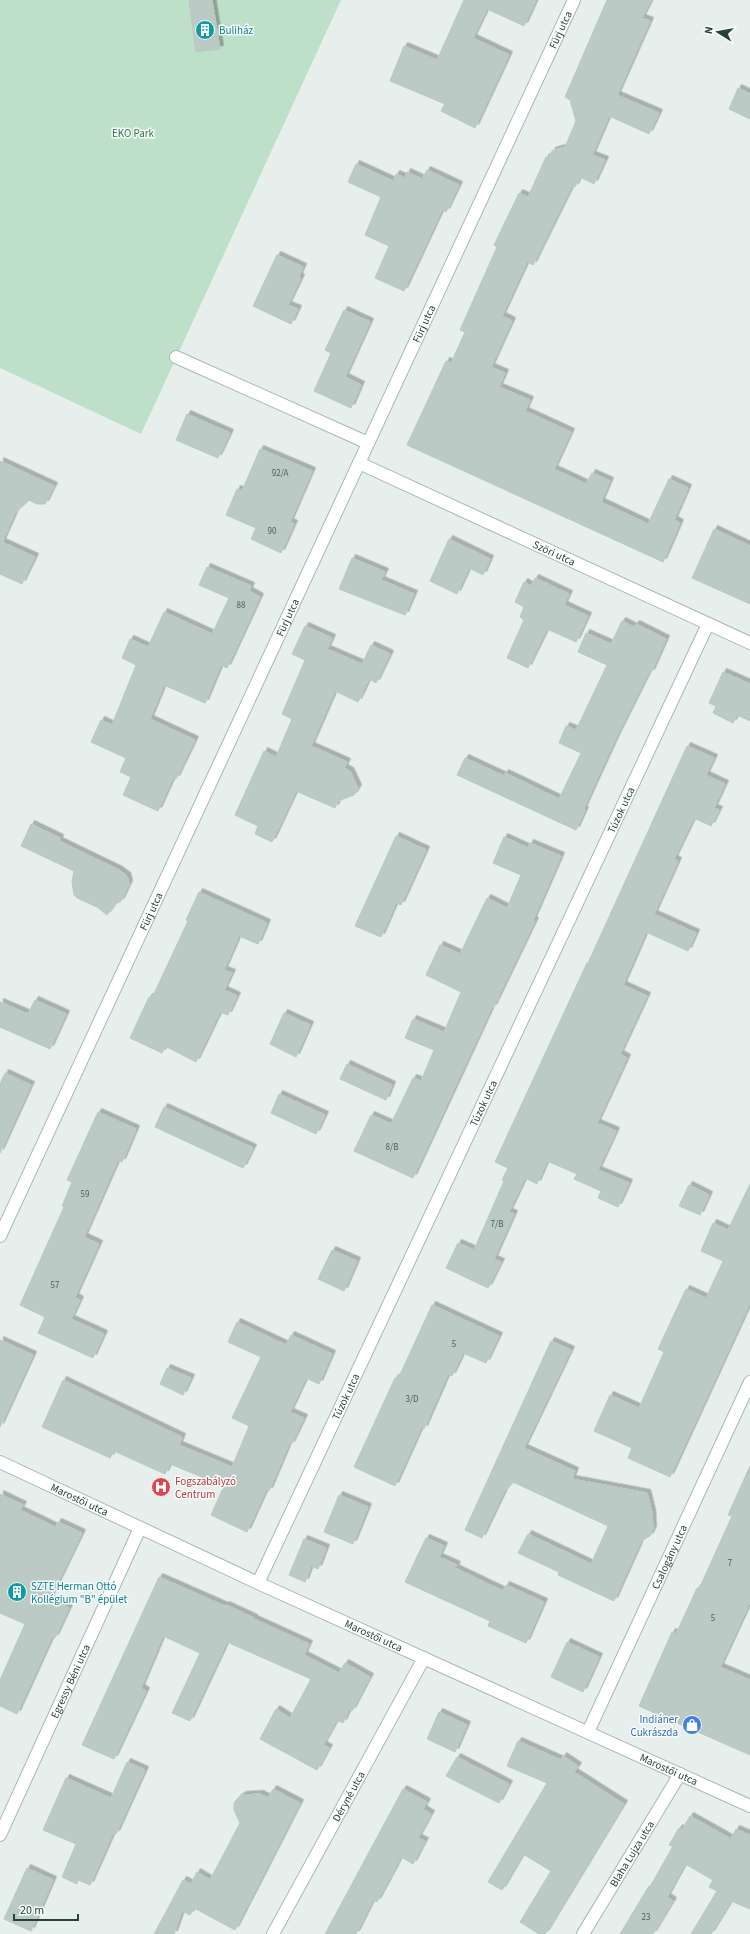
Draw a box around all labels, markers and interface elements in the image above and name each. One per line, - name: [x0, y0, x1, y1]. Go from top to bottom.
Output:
- street label: Fürj utca: [545, 9, 576, 51]
- north arrow: [698, 12, 738, 52]
- building icon: Buliház: [194, 19, 216, 41]
- place label: Buliház: [219, 23, 253, 38]
- text: N: [701, 25, 717, 35]
- park label: EKO Park: [112, 126, 155, 141]
- street label: Fürj utca: [409, 302, 439, 345]
- house number: 92/A: [272, 467, 288, 480]
- house number: 90: [268, 525, 277, 538]
- street label: Szöri utca: [530, 537, 578, 570]
- street label: Fürj utca: [272, 596, 303, 639]
- house number: 88: [237, 599, 246, 612]
- street label: Túzok utca: [604, 784, 639, 836]
- street label: Fürj utca: [136, 890, 166, 933]
- street label: Túzok utca: [466, 1078, 501, 1129]
- house number: 8/B: [386, 1141, 398, 1154]
- house number: 59: [81, 1188, 90, 1201]
- house number: 7/B: [491, 1218, 503, 1231]
- house number: 57: [51, 1279, 60, 1292]
- house number: 5: [452, 1338, 457, 1351]
- street label: Túzok utca: [329, 1371, 363, 1422]
- house number: 3/D: [405, 1393, 419, 1406]
- place label: Fogszabályzó Centrum: [175, 1474, 236, 1502]
- hospital icon: Fogszabályzó Centrum: [150, 1476, 172, 1498]
- street label: Marostői utca: [48, 1480, 111, 1520]
- street label: Csalogány utca: [648, 1522, 691, 1592]
- house number: 7: [728, 1557, 733, 1570]
- place label: SZTE Herman Ottó Kollégium "B" épület: [31, 1579, 127, 1607]
- building icon: SZTE Herman Ottó Kollégium "B" épület: [6, 1581, 28, 1603]
- house number: 5: [711, 1612, 716, 1625]
- street label: Marostői utca: [342, 1616, 405, 1656]
- street label: Egressy Béni utca: [47, 1642, 94, 1721]
- place label: Indiáner Cukrászda: [630, 1712, 678, 1740]
- shop icon: Indiáner Cukrászda: [681, 1714, 703, 1736]
- street label: Marostői utca: [637, 1750, 700, 1789]
- street label: Déryné utca: [329, 1769, 369, 1824]
- street label: Blaha Lujza utca: [606, 1818, 658, 1890]
- scale bar: [14, 1896, 78, 1922]
- text: 20 m: [20, 1902, 44, 1919]
- house number: 23: [642, 1911, 651, 1924]

